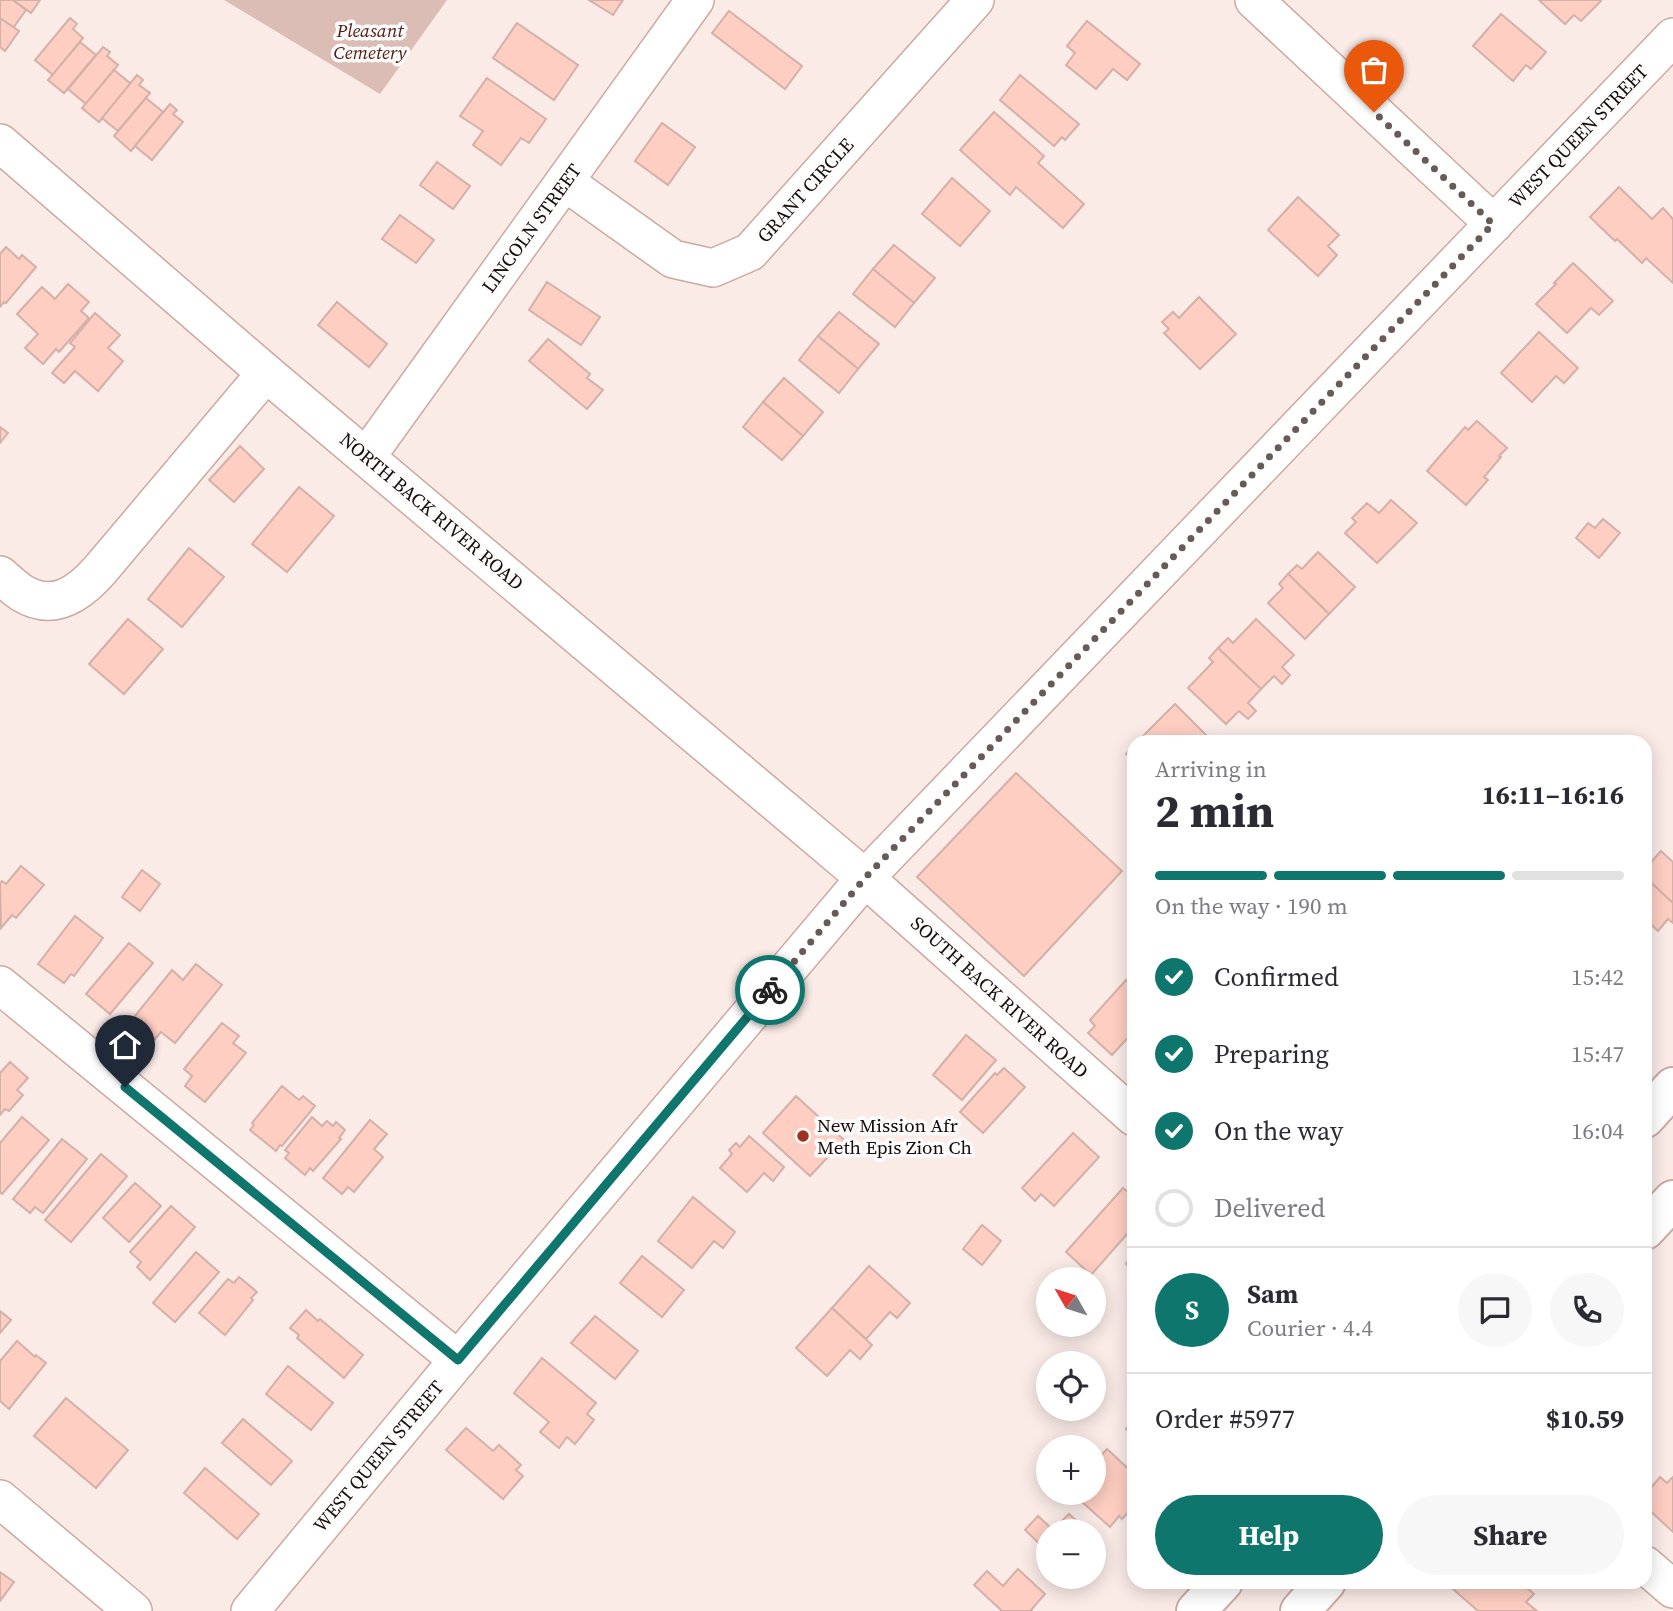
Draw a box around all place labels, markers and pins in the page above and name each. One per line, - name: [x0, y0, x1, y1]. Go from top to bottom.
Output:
- pin: [1344, 40, 1404, 112]
- pin: [95, 1015, 155, 1087]
- place label: New Mission Afr Meth Epis Zion Ch: [817, 1112, 972, 1160]
- marker: New Mission Afr Meth Epis Zion Ch: [795, 1128, 811, 1144]

